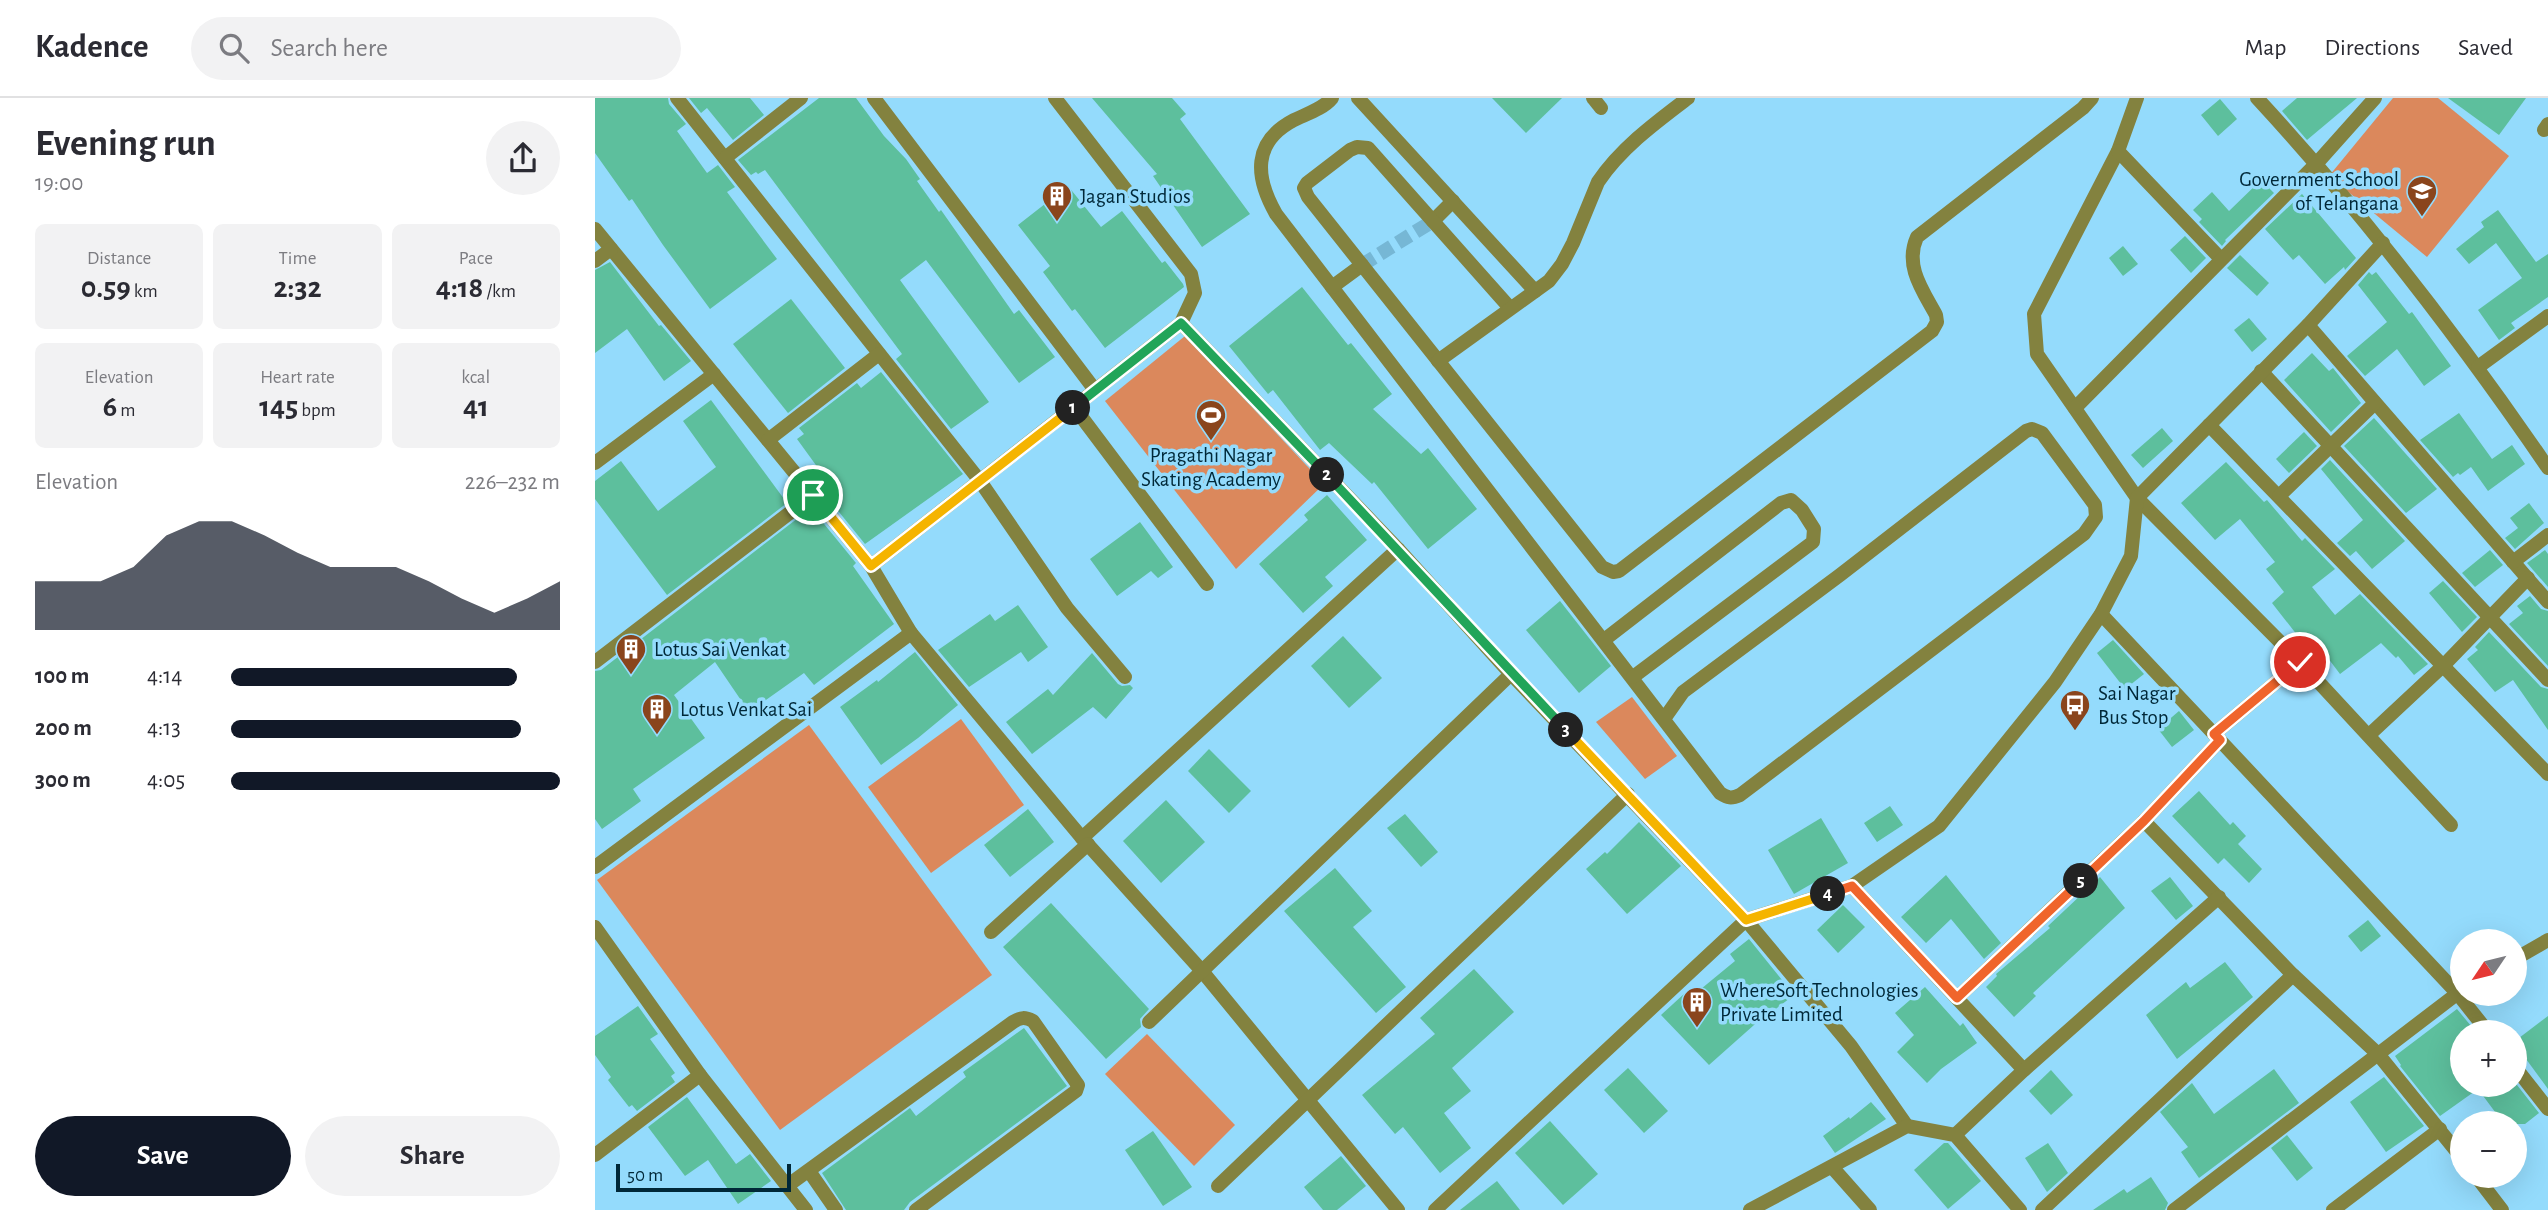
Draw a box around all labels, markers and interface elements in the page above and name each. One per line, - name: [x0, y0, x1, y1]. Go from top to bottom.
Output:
- search box: [191, 17, 681, 80]
- icon: search: [215, 29, 253, 67]
- text: Kadence: [35, 31, 149, 64]
- text: Search here: [271, 35, 388, 61]
- text: Map: [2244, 36, 2286, 60]
- text: Directions: [2324, 36, 2420, 60]
- text: Saved: [2458, 36, 2513, 60]
- button: share: [486, 121, 560, 195]
- text: Evening run: [35, 125, 216, 163]
- place label: Government School of Telangana: [2239, 169, 2399, 214]
- text: 19:00: [35, 172, 83, 195]
- school or university icon: Government School of Telangana: [2405, 174, 2439, 218]
- building icon: Jagan Studios: [1040, 179, 1074, 223]
- place label: Jagan Studios: [1080, 186, 1191, 207]
- text: Distance: [87, 249, 151, 268]
- text: Time: [279, 249, 316, 268]
- text: Pace: [459, 249, 493, 268]
- text: 0.59: [81, 273, 131, 303]
- text: 2:32: [273, 273, 322, 303]
- text: 4:18: [436, 273, 483, 303]
- text: km: [131, 282, 158, 301]
- text: /km: [483, 282, 516, 301]
- text: Elevation: [85, 368, 154, 387]
- text: Heart rate: [260, 368, 335, 387]
- text: kcal: [461, 368, 490, 387]
- pin: 1: [1056, 390, 1091, 426]
- text: 6: [103, 392, 117, 422]
- text: 145: [259, 392, 298, 422]
- text: 41: [463, 392, 489, 422]
- text: 1: [1069, 398, 1076, 417]
- sports icon: Pragathi Nagar Skating Academy: [1194, 398, 1228, 442]
- text: m: [117, 401, 136, 420]
- text: bpm: [298, 401, 336, 420]
- place label: Pragathi Nagar Skating Academy: [1141, 445, 1281, 490]
- pin: 2: [1309, 458, 1345, 492]
- pin: [783, 465, 843, 525]
- text: 2: [1322, 465, 1331, 484]
- text: Elevation: [35, 471, 118, 494]
- text: 226–232 m: [465, 471, 560, 494]
- icon: arrive: [794, 476, 832, 514]
- building icon: Lotus Sai Venkat: [614, 632, 648, 676]
- pin: [2270, 632, 2330, 692]
- place label: Lotus Sai Venkat: [654, 639, 786, 660]
- icon: check: [2281, 643, 2319, 681]
- text: 100 m: [35, 665, 89, 688]
- text: 4:14: [147, 665, 182, 688]
- place label: Sai Nagar Bus Stop: [2098, 683, 2176, 728]
- bus stop icon: Sai Nagar Bus Stop: [2058, 688, 2092, 732]
- building icon: Lotus Venkat Sai: [640, 692, 674, 736]
- place label: Lotus Venkat Sai: [680, 699, 812, 720]
- pin: 3: [1549, 712, 1583, 748]
- text: 200 m: [35, 717, 92, 740]
- text: 4:13: [147, 717, 181, 740]
- text: 3: [1561, 720, 1570, 739]
- text: 300 m: [35, 769, 91, 792]
- text: 4:05: [147, 769, 185, 792]
- pin: 5: [2063, 864, 2099, 898]
- text: 5: [2076, 871, 2085, 890]
- pin: 4: [1811, 876, 1845, 912]
- text: 4: [1823, 884, 1832, 903]
- north arrow: [2450, 929, 2527, 1006]
- map controls: [2450, 929, 2527, 1188]
- place label: WhereSoft Technologies Private Limited: [1720, 980, 1918, 1025]
- building icon: WhereSoft Technologies Private Limited: [1680, 985, 1714, 1029]
- button: +: [2450, 1020, 2527, 1097]
- button: −: [2450, 1111, 2527, 1188]
- button: Save: [35, 1116, 291, 1196]
- button: Share: [305, 1116, 560, 1196]
- scale bar: [616, 1161, 791, 1193]
- text: 50 m: [627, 1166, 663, 1185]

